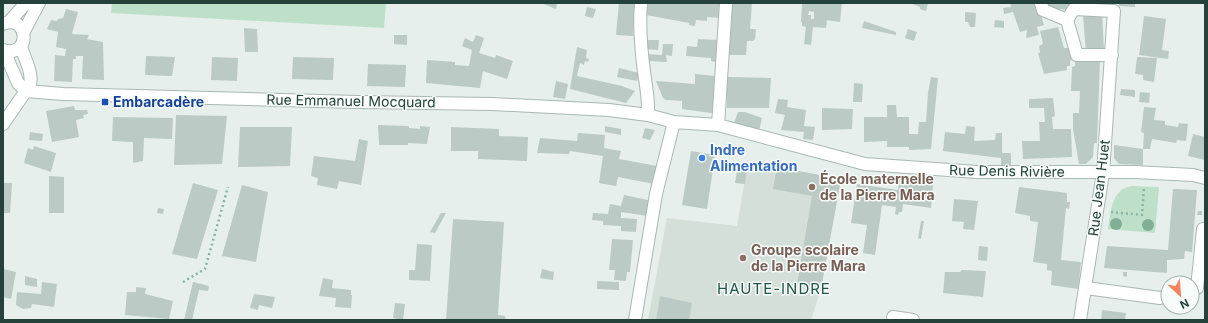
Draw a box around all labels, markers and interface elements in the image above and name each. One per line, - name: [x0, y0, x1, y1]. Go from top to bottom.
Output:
- street label: Rue Emmanuel Mocquard: [266, 91, 436, 110]
- place label: Embarcadère: [113, 93, 204, 110]
- marker: Embarcadère: [100, 97, 110, 107]
- street label: Rue Jean Huet: [1084, 138, 1113, 237]
- place label: Indre Alimentation: [710, 141, 797, 174]
- marker: Indre Alimentation: [697, 153, 707, 163]
- street label: Rue Denis Rivière: [949, 161, 1065, 180]
- place label: École maternelle de la Pierre Mara: [820, 169, 935, 203]
- marker: École maternelle de la Pierre Mara: [807, 182, 817, 192]
- place label: Groupe scolaire de la Pierre Mara: [751, 241, 866, 274]
- marker: Groupe scolaire de la Pierre Mara: [738, 253, 748, 263]
- north arrow: [1160, 275, 1200, 315]
- district label: HAUTE-INDRE: [717, 279, 831, 298]
- text: N: [1178, 296, 1191, 312]

